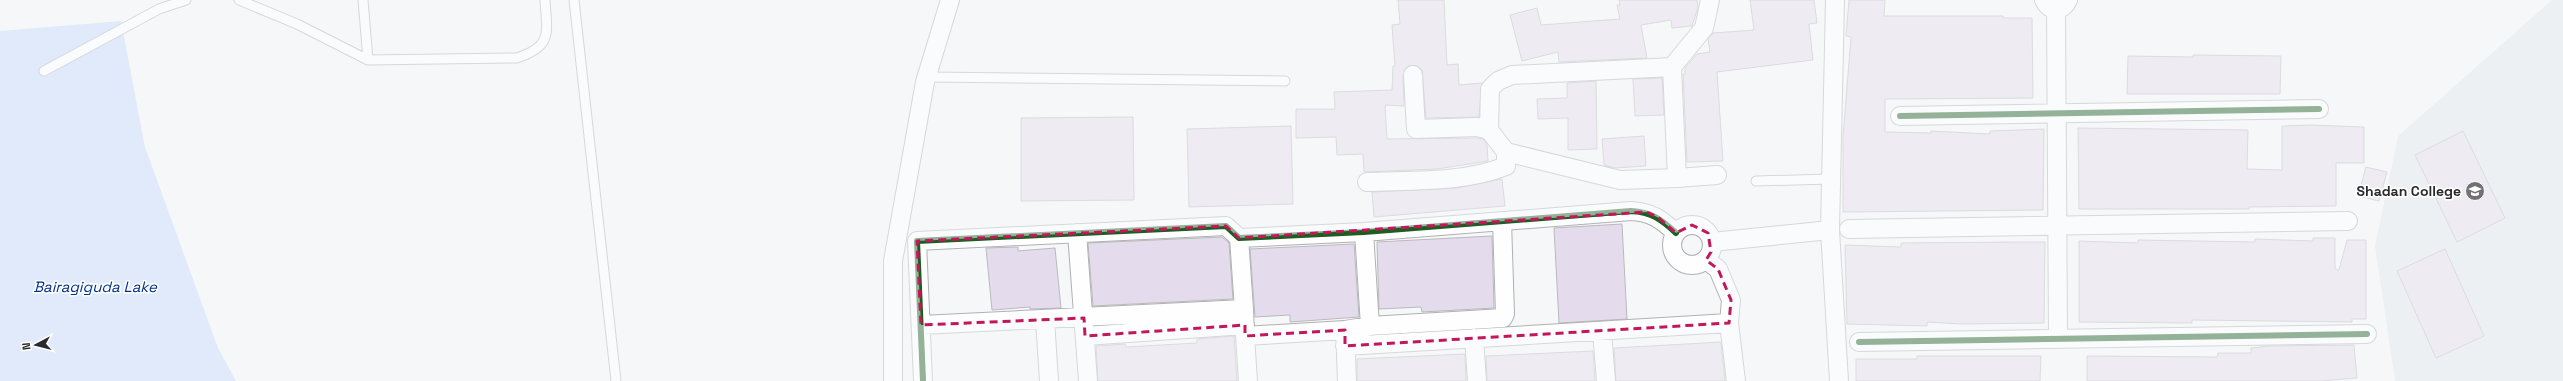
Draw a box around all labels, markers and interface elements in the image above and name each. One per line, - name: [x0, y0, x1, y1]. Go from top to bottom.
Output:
- school or university icon: Shadan College: [2464, 180, 2486, 202]
- place label: Shadan College: [2357, 182, 2461, 200]
- water label: Bairagiguda Lake: [33, 277, 158, 296]
- north arrow: [16, 325, 56, 365]
- text: N: [19, 342, 33, 351]

